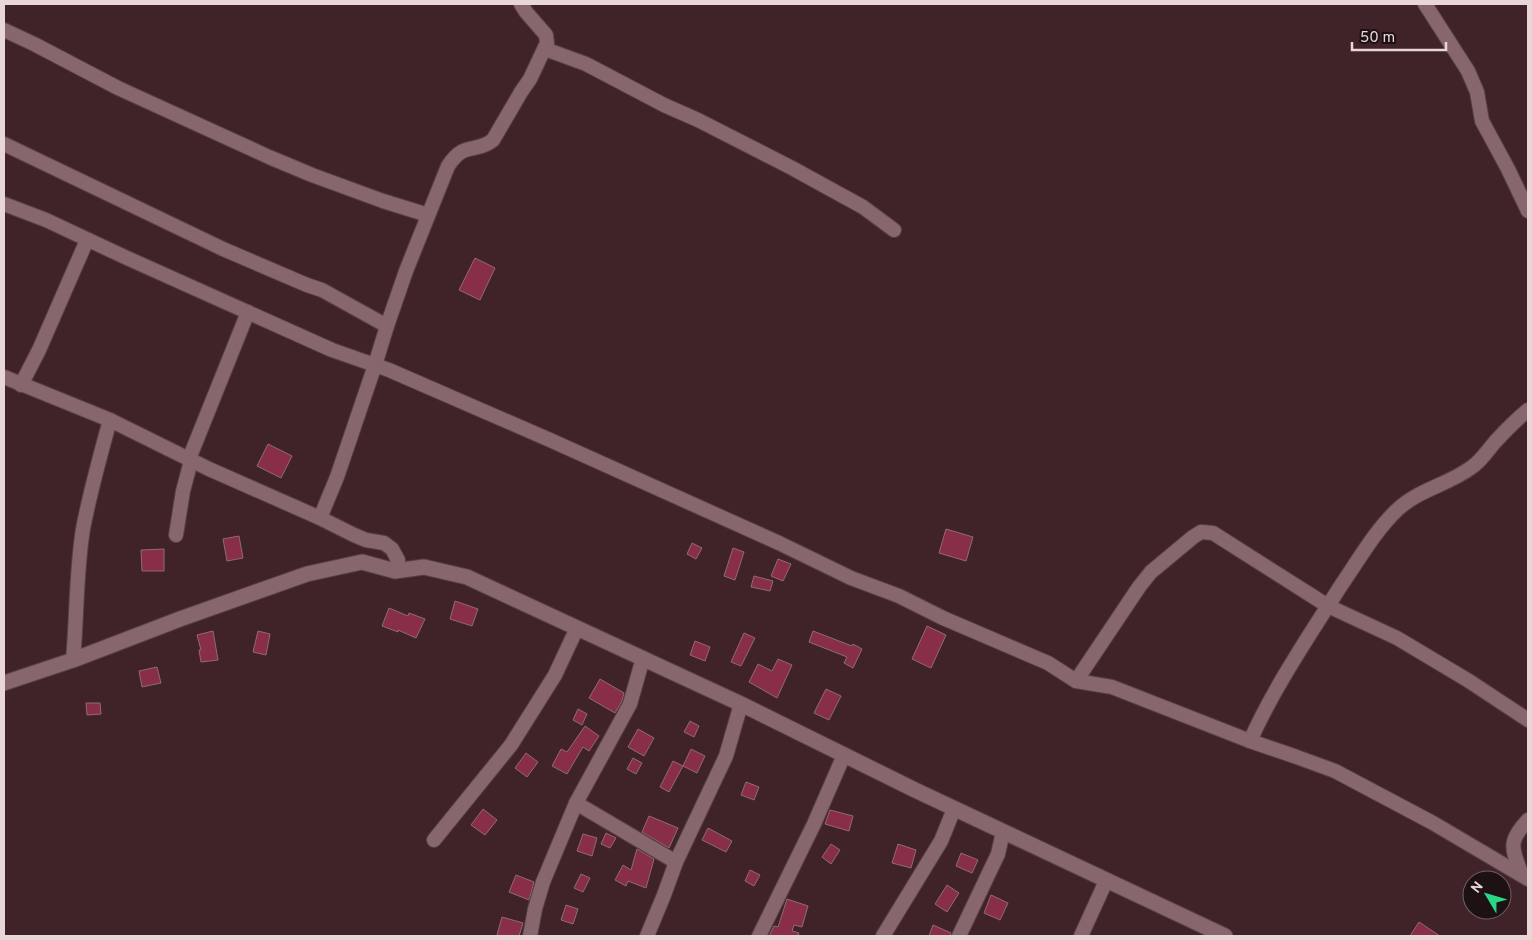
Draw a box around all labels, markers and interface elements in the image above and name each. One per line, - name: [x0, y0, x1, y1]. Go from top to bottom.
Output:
- scale bar: [1352, 20, 1446, 52]
- text: 50 m: [1360, 29, 1395, 48]
- north arrow: [1462, 870, 1512, 920]
- text: N: [1468, 879, 1488, 897]

